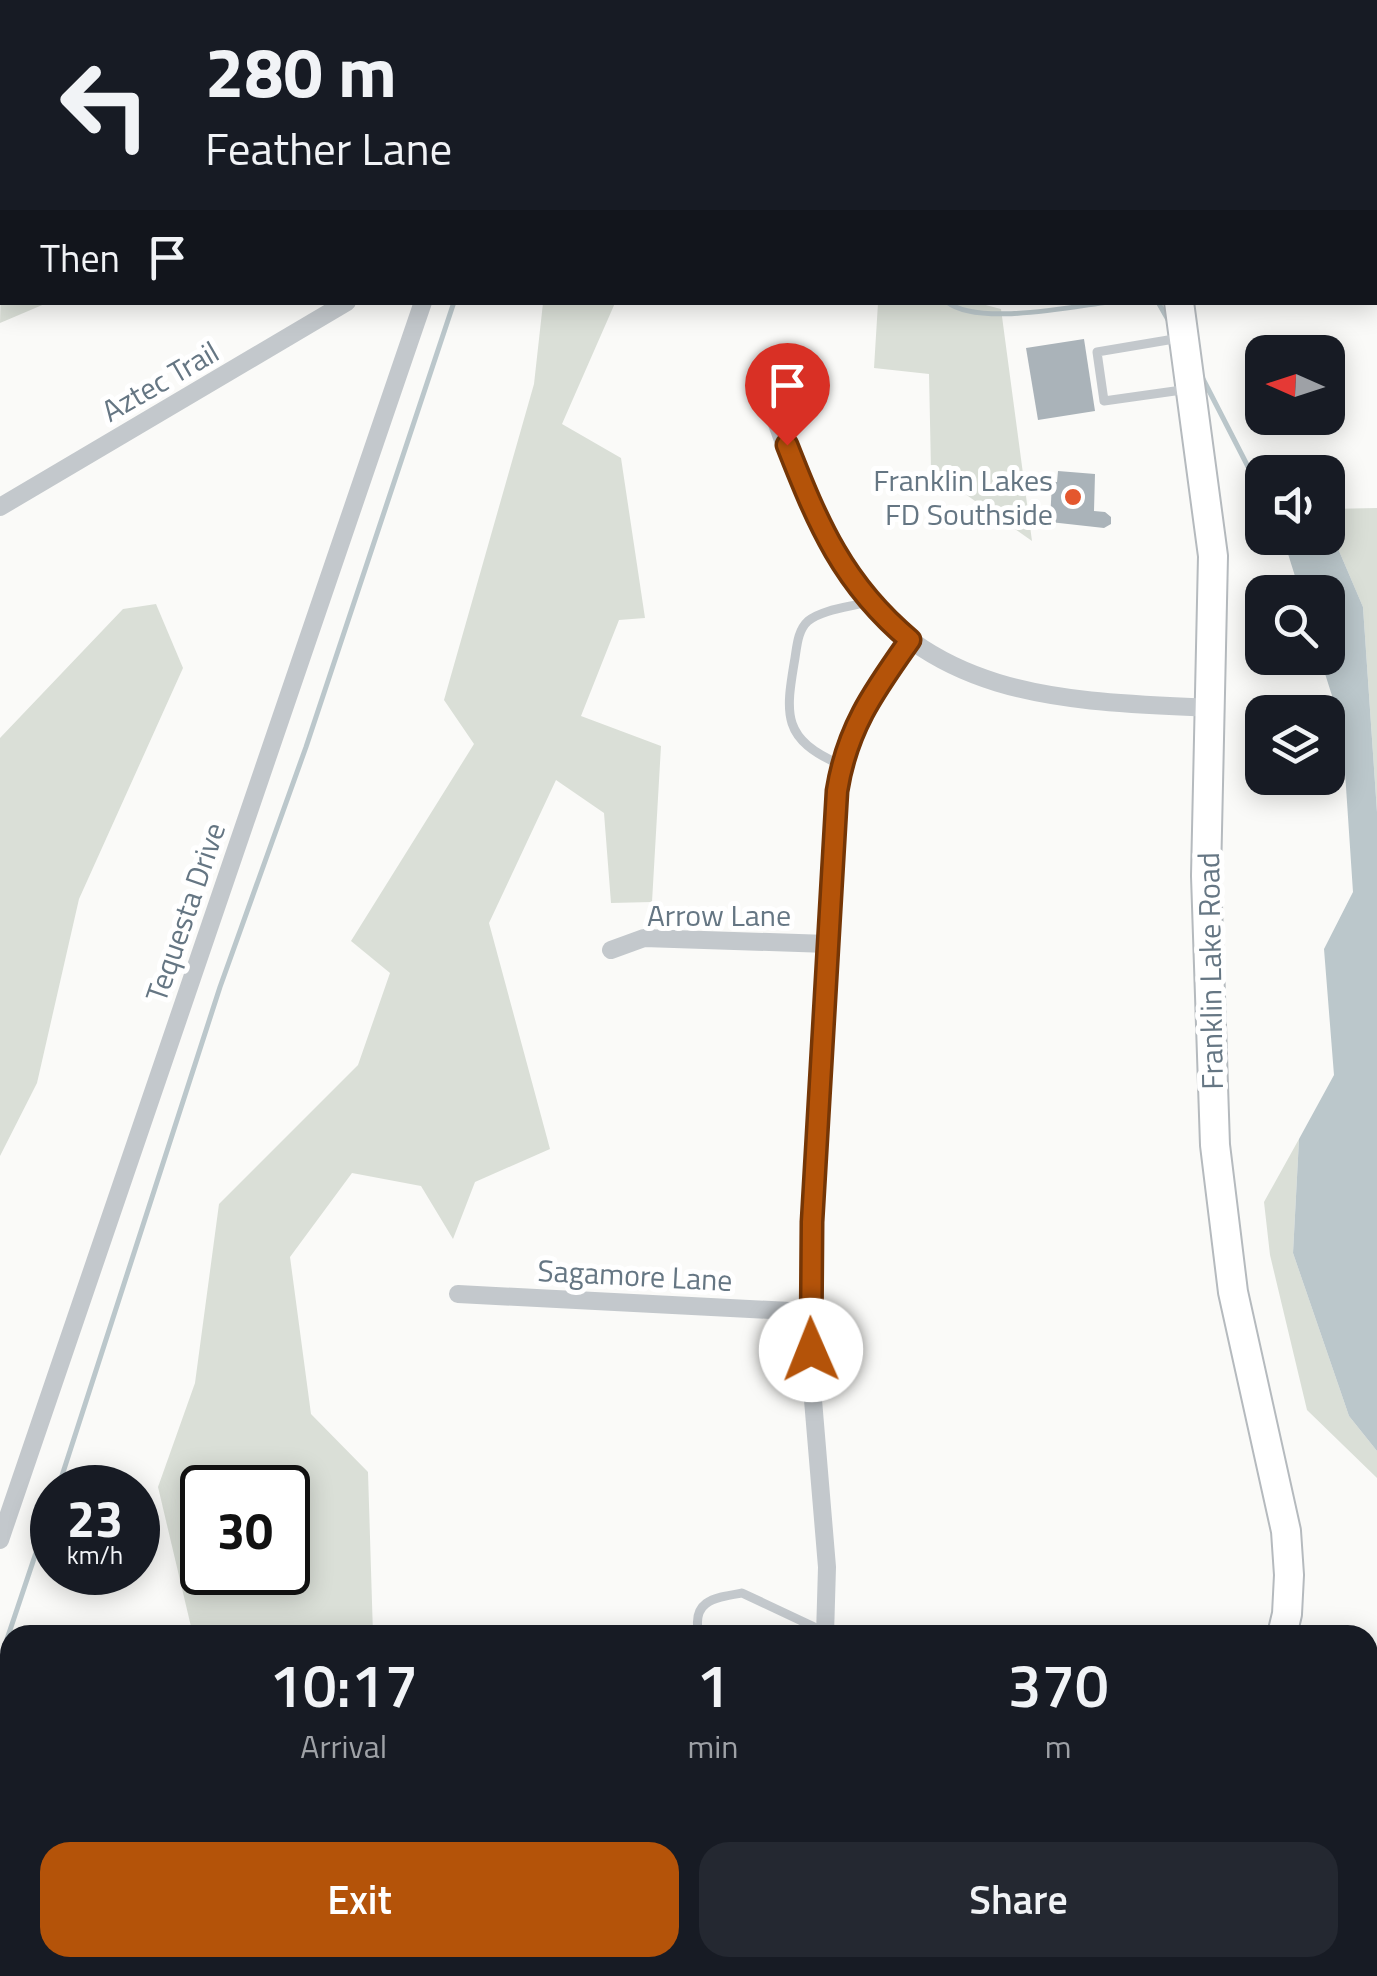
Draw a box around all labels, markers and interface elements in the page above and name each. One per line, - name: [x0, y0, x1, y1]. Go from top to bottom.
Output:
- text: 280 m: [205, 18, 397, 124]
- icon: left: [40, 40, 170, 170]
- text: Feather Lane: [205, 114, 452, 182]
- text: Then: [40, 229, 120, 287]
- icon: arrive: [140, 230, 195, 285]
- street label: Aztec Trail: [93, 329, 227, 433]
- north arrow: [1245, 335, 1345, 435]
- map controls: [1245, 335, 1345, 795]
- pin: [745, 343, 830, 446]
- icon: arrive: [760, 358, 815, 413]
- button: sound: [1245, 455, 1345, 555]
- place label: Franklin Lakes FD Southside: [873, 457, 1053, 537]
- marker: Franklin Lakes FD Southside: [1062, 486, 1084, 508]
- button: search: [1245, 575, 1345, 675]
- button: layers: [1245, 695, 1345, 795]
- street label: Tequesta Drive: [133, 816, 237, 1008]
- street label: Franklin Lake Road: [1185, 852, 1235, 1090]
- street label: Arrow Lane: [647, 892, 791, 938]
- street label: Sagamore Lane: [536, 1247, 734, 1303]
- position arrow: [759, 1298, 863, 1402]
- speed limit sign: 30: [180, 1465, 310, 1595]
- text: 23: [67, 1480, 123, 1556]
- text: km/h: [67, 1536, 123, 1574]
- text: 10:17: [269, 1639, 418, 1730]
- text: 1: [696, 1639, 730, 1730]
- text: 370: [1008, 1639, 1109, 1730]
- text: Arrival: [300, 1722, 387, 1770]
- text: min: [687, 1722, 738, 1770]
- text: m: [1045, 1722, 1072, 1770]
- button: Exit: [40, 1842, 679, 1957]
- button: Share: [699, 1842, 1338, 1957]

